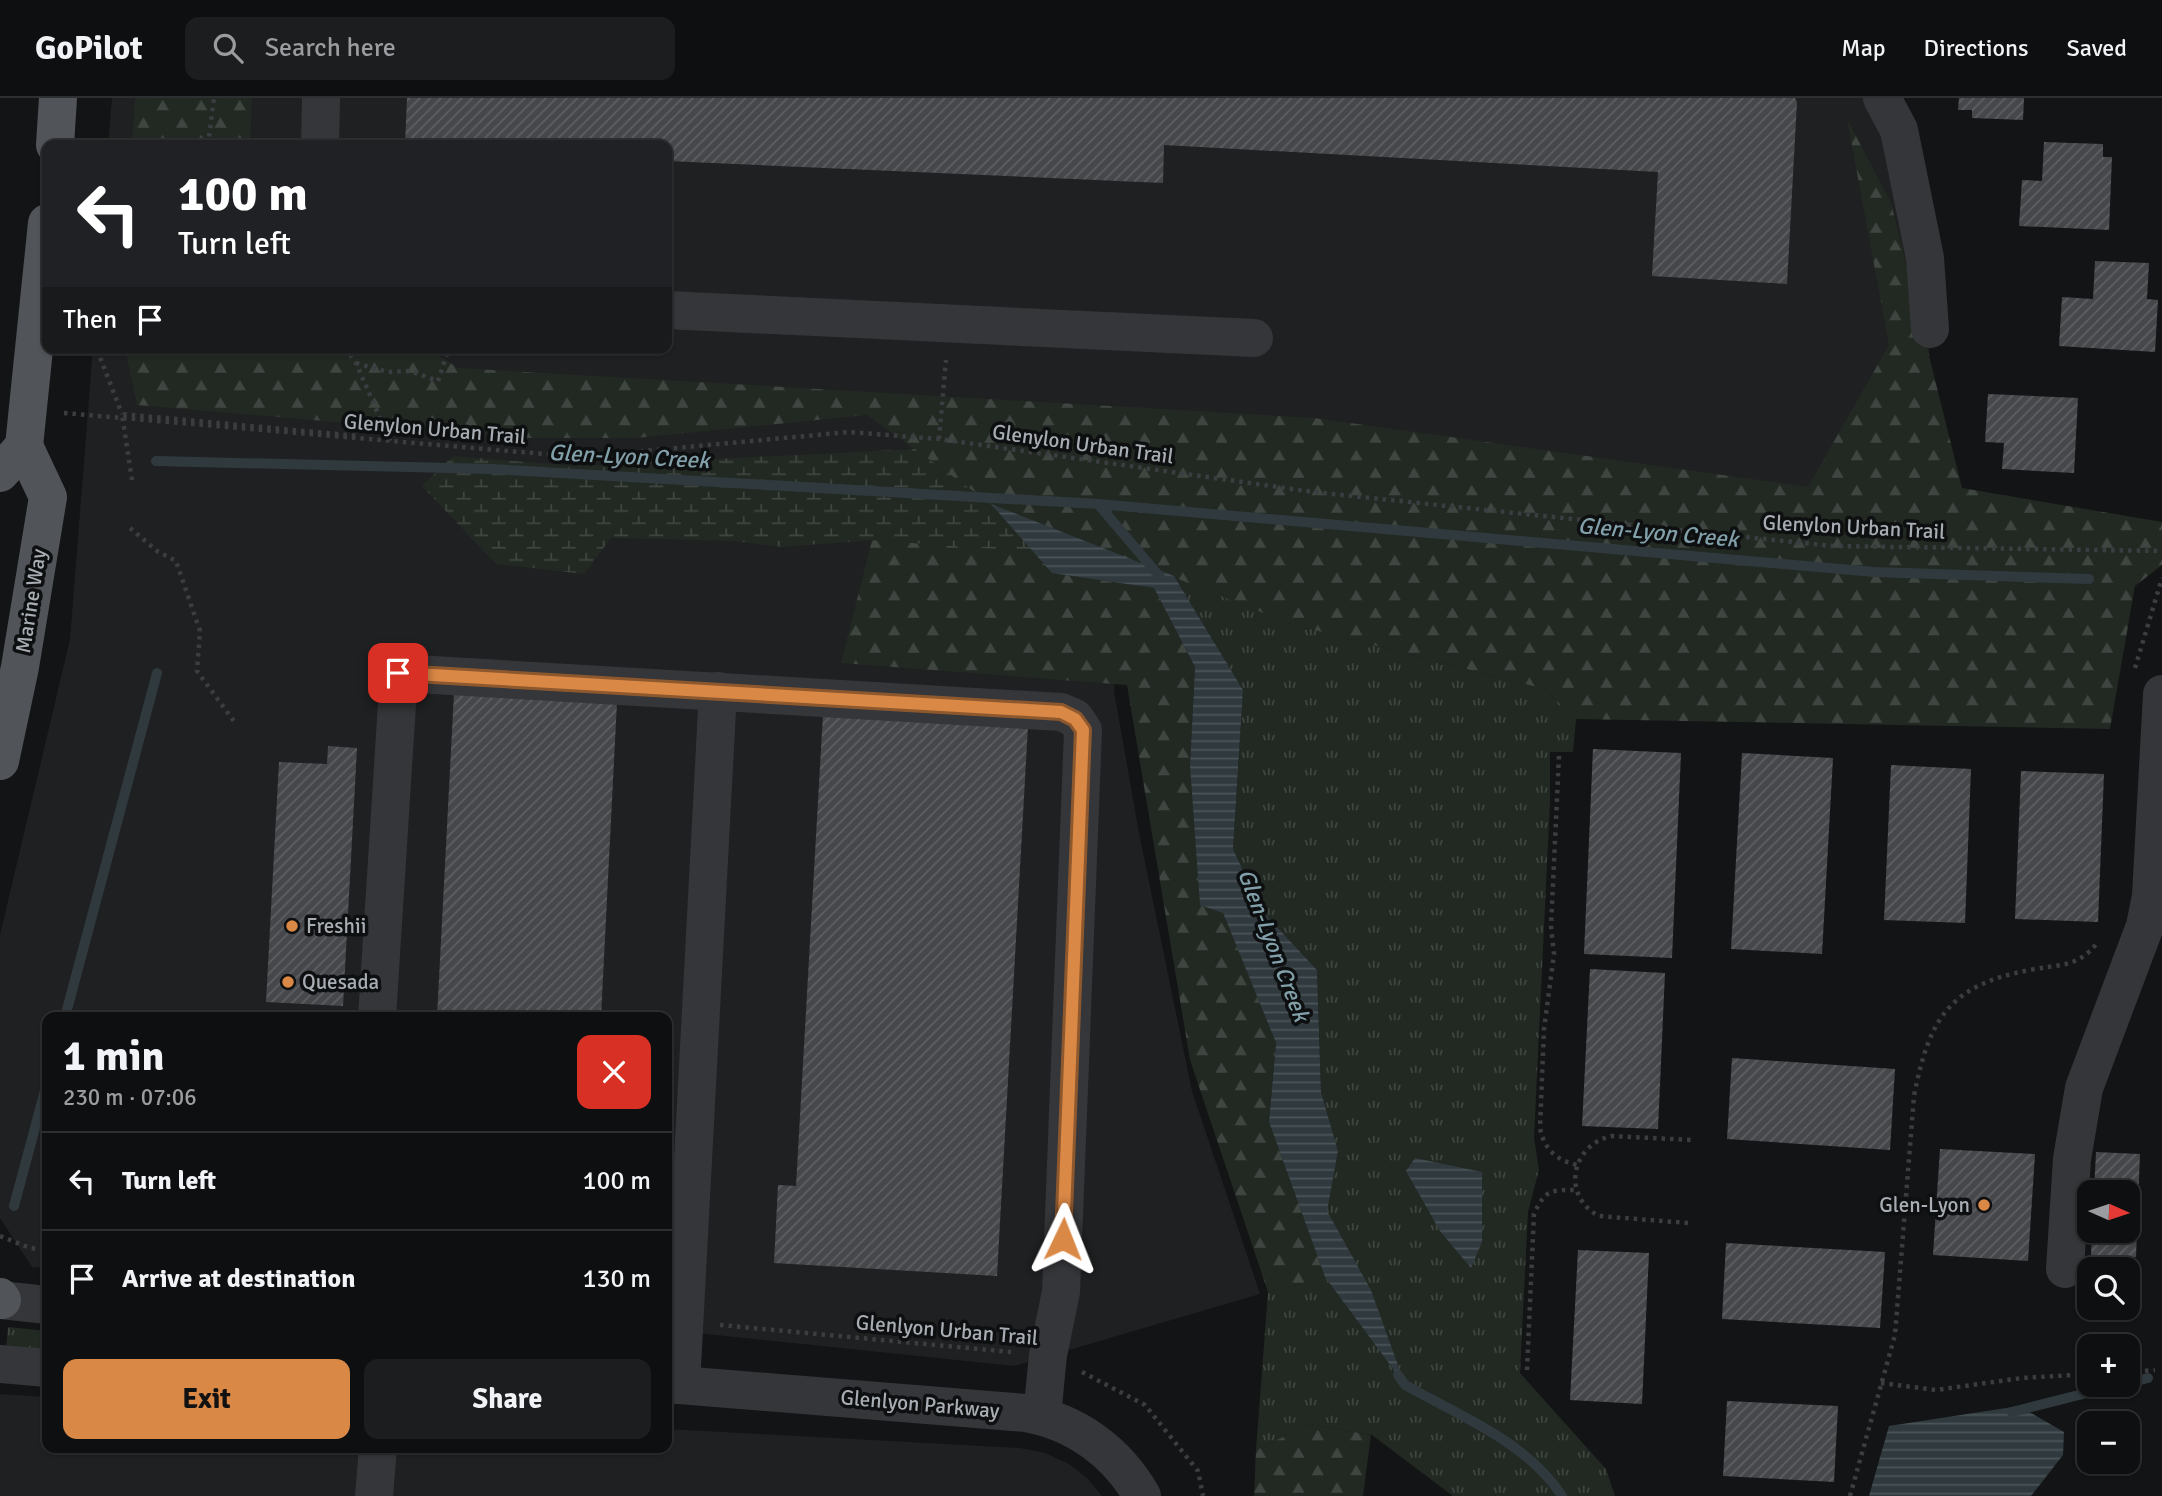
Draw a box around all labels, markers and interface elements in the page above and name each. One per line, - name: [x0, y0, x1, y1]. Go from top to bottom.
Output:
- search box: [185, 17, 675, 80]
- text: GoPilot: [35, 28, 143, 69]
- icon: search: [209, 29, 247, 67]
- text: Search here: [265, 32, 396, 64]
- text: Map: [1841, 33, 1886, 63]
- text: Directions: [1924, 33, 2029, 63]
- text: Saved: [2067, 33, 2127, 63]
- text: 100 m: [178, 164, 308, 224]
- icon: left: [63, 168, 154, 259]
- text: Turn left: [178, 224, 291, 263]
- icon: arrive: [131, 301, 169, 339]
- text: Then: [63, 304, 117, 336]
- street label: Glenylon Urban Trail: [343, 408, 527, 450]
- street label: Glenylon Urban Trail: [991, 418, 1175, 470]
- water label: Glen-Lyon Creek: [548, 438, 713, 475]
- street label: Glenylon Urban Trail: [1762, 509, 1946, 545]
- water label: Glen-Lyon Creek: [1577, 511, 1742, 554]
- street label: Marine Way: [10, 547, 52, 655]
- pin: [368, 643, 428, 703]
- icon: arrive: [379, 654, 417, 692]
- water label: Glen-Lyon Creek: [1231, 865, 1317, 1028]
- place label: Freshii: [306, 913, 366, 939]
- marker: Freshii: [284, 918, 300, 934]
- place label: Quesada: [302, 969, 379, 995]
- marker: Quesada: [280, 974, 296, 990]
- text: 1 min: [63, 1031, 164, 1082]
- button: close: [577, 1035, 651, 1109]
- text: 230 m · 07:06: [63, 1083, 197, 1112]
- icon: left: [63, 1162, 101, 1200]
- text: Turn left: [122, 1165, 216, 1197]
- text: 100 m: [582, 1165, 651, 1197]
- north arrow: [2077, 1180, 2140, 1242]
- map controls: [2077, 1180, 2140, 1474]
- place label: Glen-Lyon: [1879, 1192, 1970, 1218]
- marker: Glen-Lyon: [1976, 1197, 1992, 1213]
- position arrow: [1026, 1202, 1100, 1276]
- button: search: [2077, 1257, 2140, 1320]
- icon: arrive: [63, 1260, 101, 1298]
- text: Arrive at destination: [122, 1263, 355, 1295]
- text: 130 m: [582, 1263, 651, 1295]
- street label: Glenlyon Urban Trail: [855, 1309, 1039, 1351]
- button: +: [2077, 1334, 2140, 1397]
- button: Exit: [63, 1359, 350, 1439]
- button: Share: [364, 1359, 651, 1439]
- street label: Glenlyon Parkway: [839, 1384, 1001, 1424]
- button: −: [2077, 1411, 2140, 1474]

